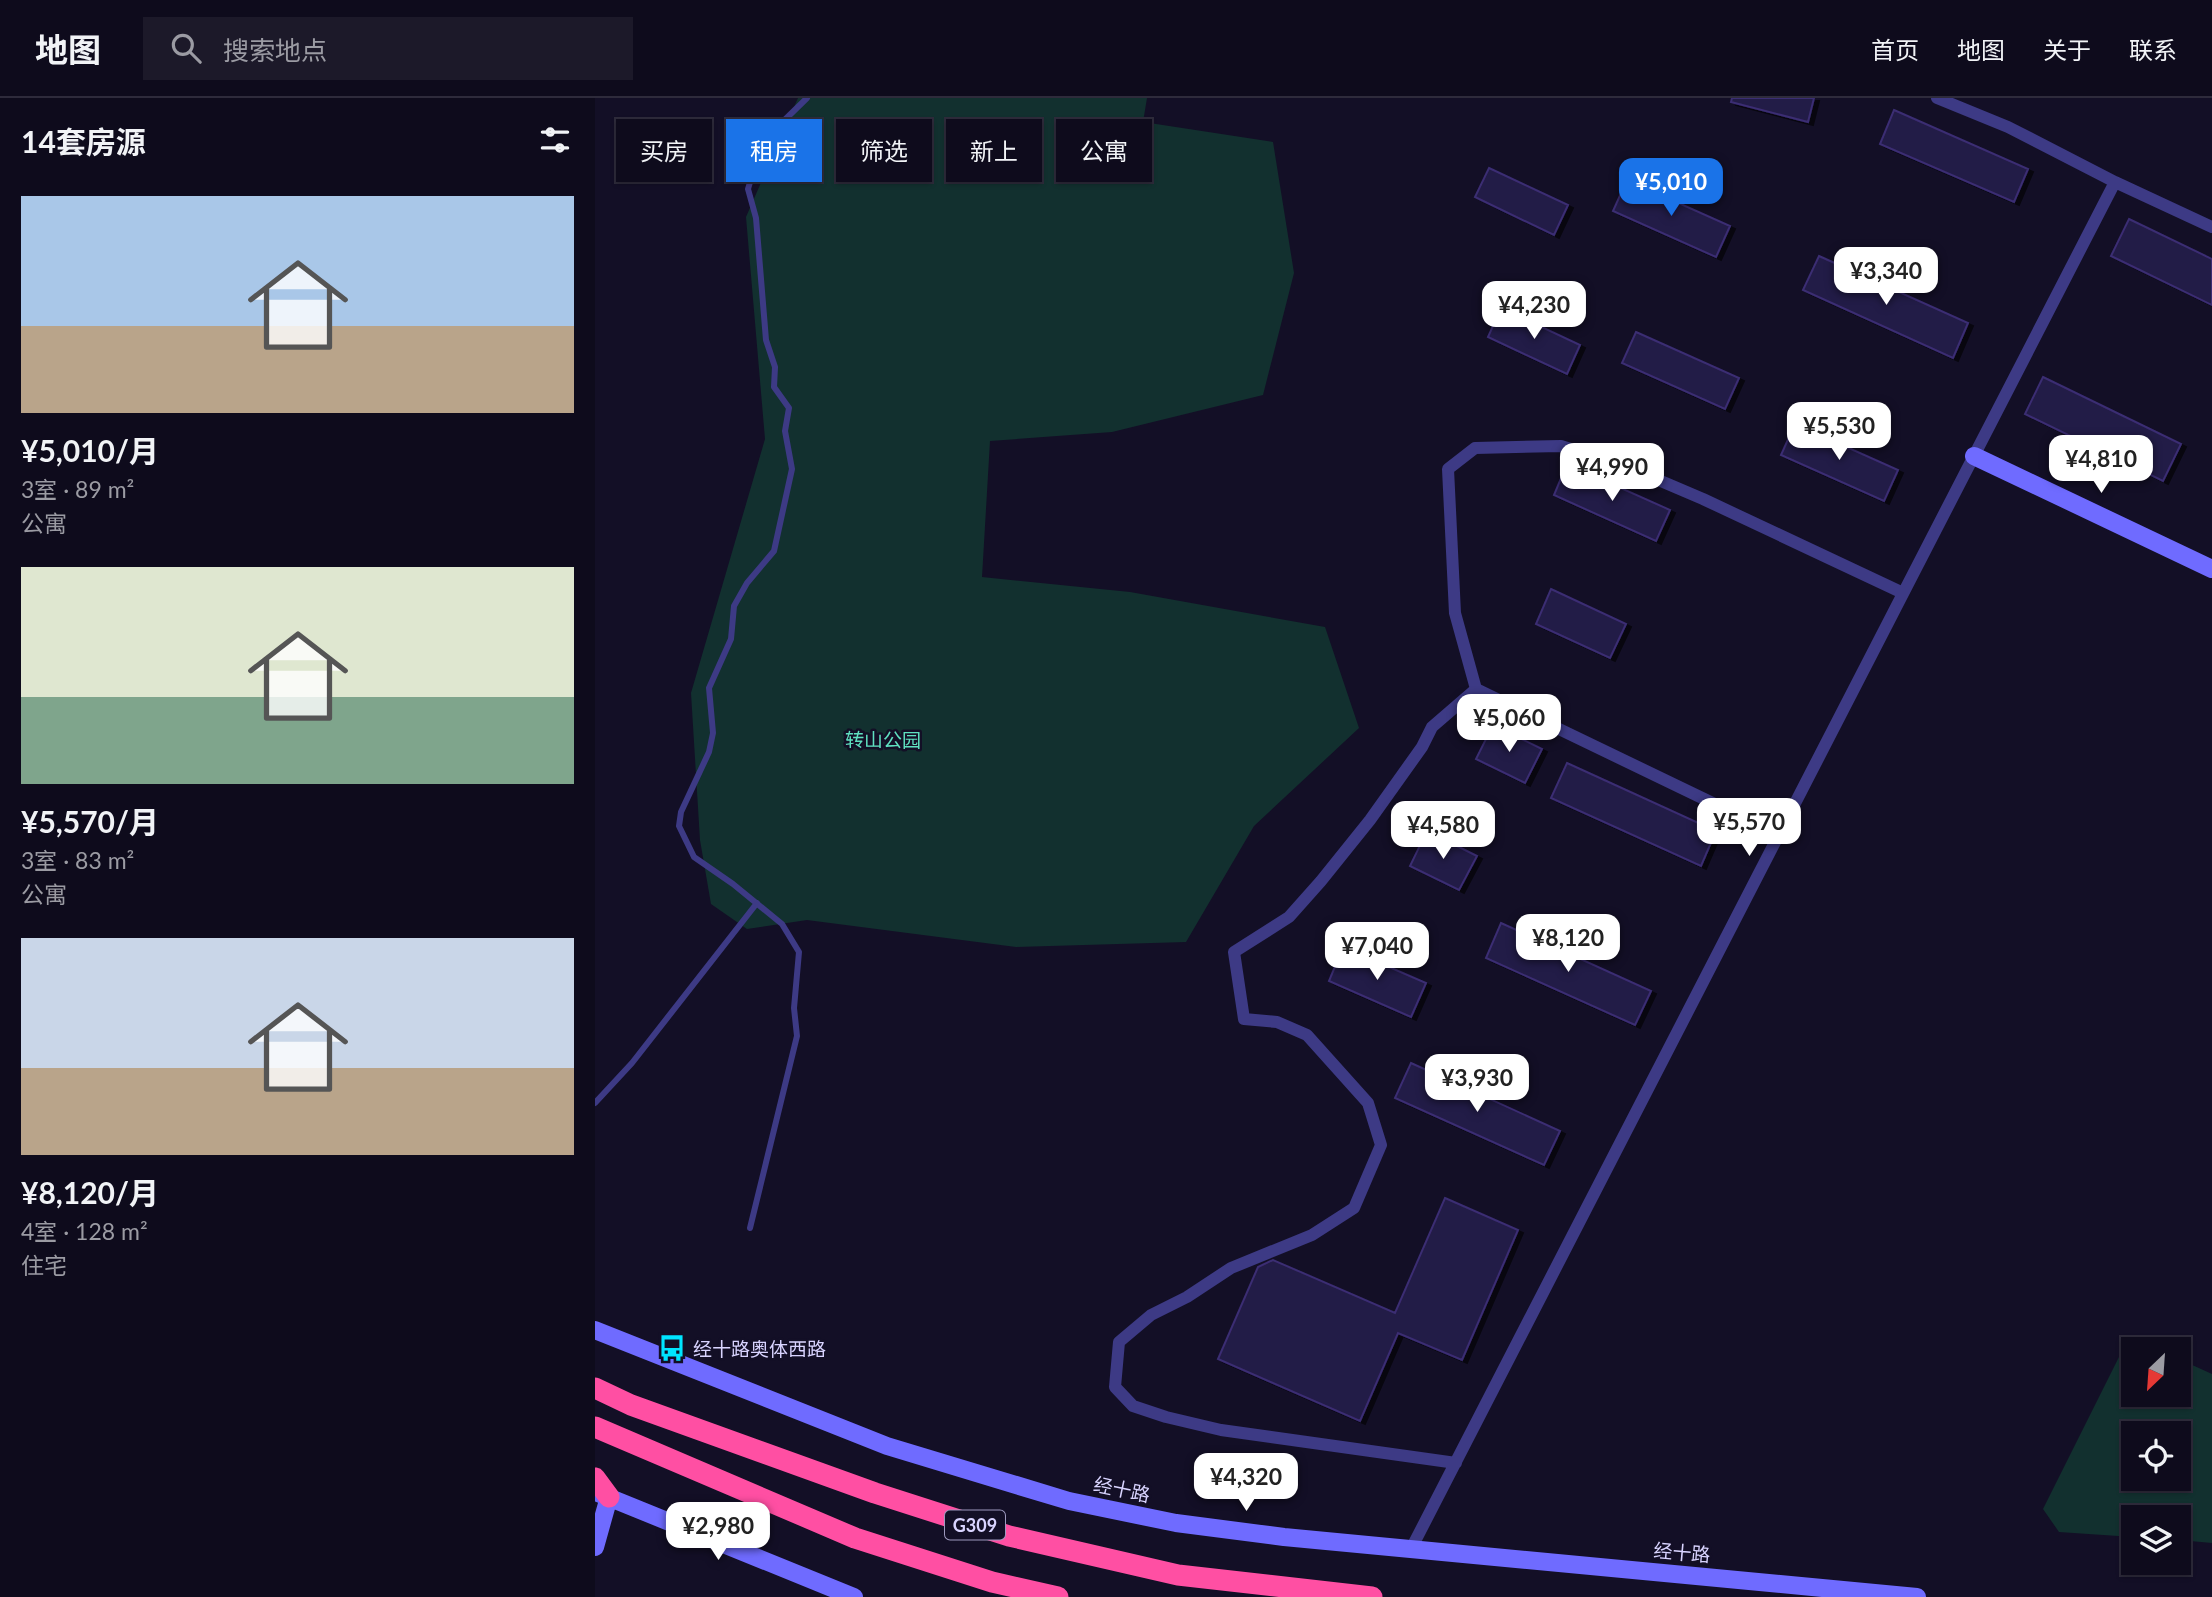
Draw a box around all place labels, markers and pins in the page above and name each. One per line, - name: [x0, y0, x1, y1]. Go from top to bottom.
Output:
- pin: ¥5,010: [1614, 158, 1728, 218]
- pin: ¥3,340: [1829, 248, 1943, 307]
- pin: ¥4,230: [1477, 282, 1591, 341]
- pin: ¥5,530: [1782, 402, 1896, 462]
- pin: ¥4,810: [2044, 436, 2158, 495]
- pin: ¥4,990: [1555, 444, 1669, 503]
- pin: ¥5,060: [1452, 694, 1566, 754]
- pin: ¥5,570: [1692, 798, 1806, 858]
- pin: ¥4,580: [1386, 802, 1500, 861]
- pin: ¥8,120: [1511, 914, 1625, 974]
- pin: ¥7,040: [1320, 922, 1434, 982]
- pin: ¥3,930: [1420, 1054, 1534, 1114]
- bus stop icon: 经十路奥体西路: [657, 1333, 687, 1363]
- place label: 经十路奥体西路: [693, 1337, 826, 1360]
- pin: ¥4,320: [1189, 1454, 1303, 1513]
- pin: ¥2,980: [661, 1502, 775, 1562]

